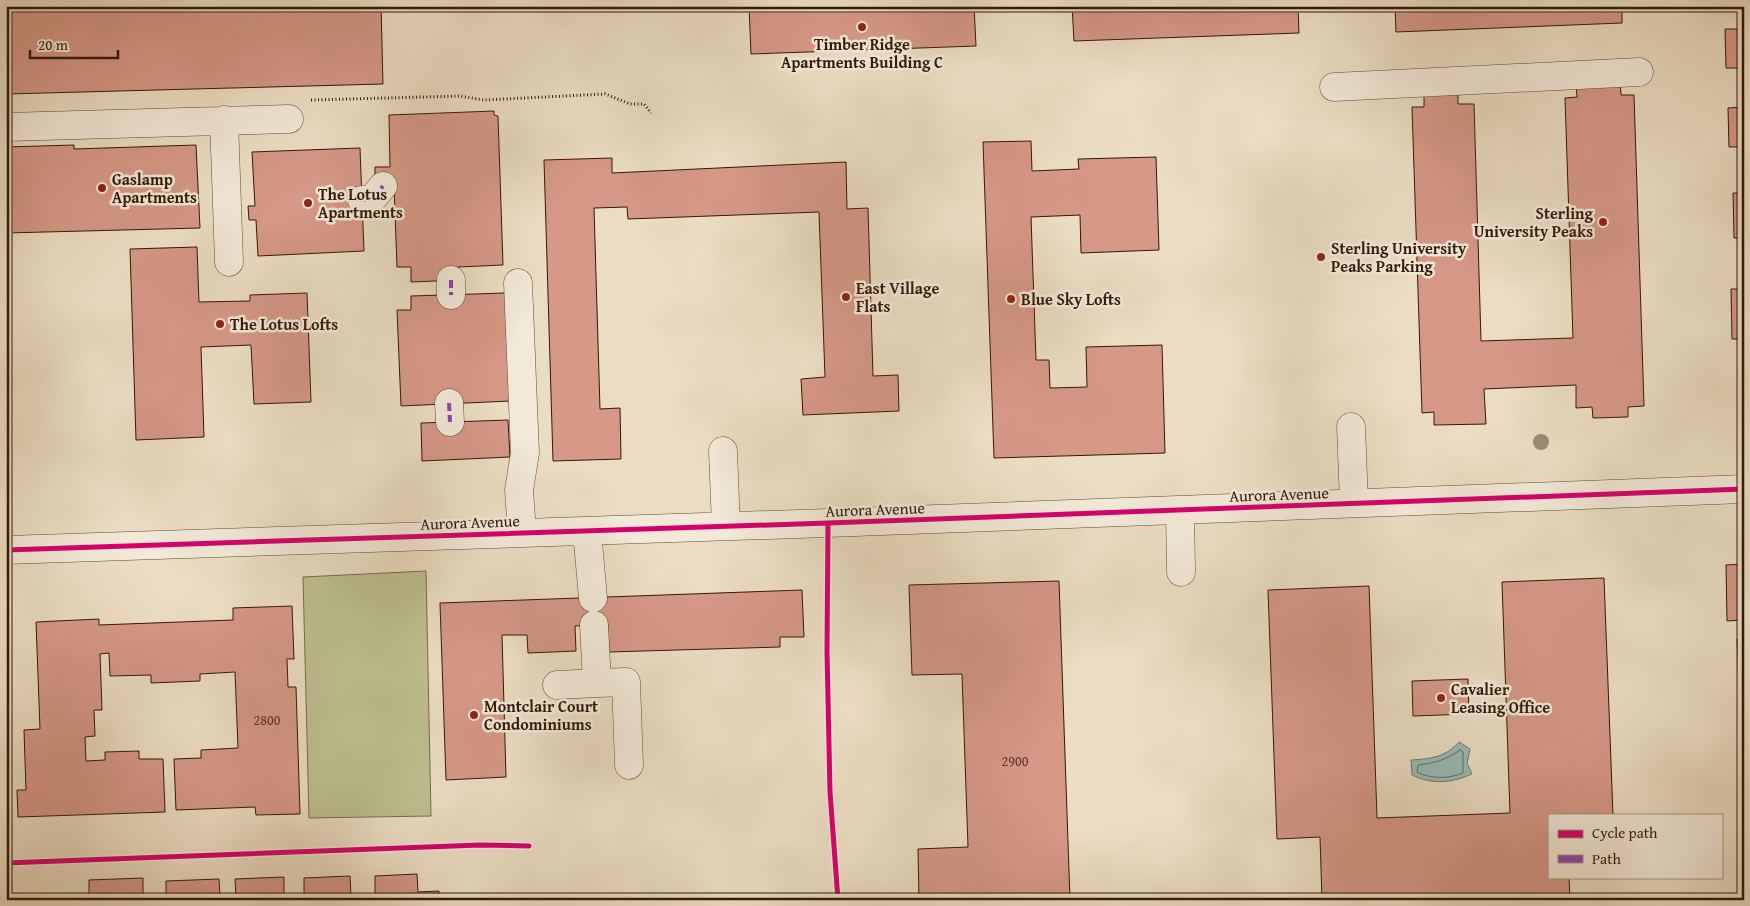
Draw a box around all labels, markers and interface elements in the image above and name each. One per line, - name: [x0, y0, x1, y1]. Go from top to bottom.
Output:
- marker: Timber Ridge Apartments Building C: [856, 21, 868, 33]
- scale bar: [30, 28, 118, 60]
- place label: Timber Ridge Apartments Building C: [781, 32, 943, 74]
- text: 20 m: [38, 34, 69, 55]
- place label: Gaslamp Apartments: [112, 167, 197, 209]
- marker: Gaslamp Apartments: [96, 182, 108, 194]
- place label: The Lotus Apartments: [318, 182, 403, 224]
- marker: The Lotus Apartments: [302, 197, 314, 209]
- place label: Sterling University Peaks: [1474, 201, 1594, 243]
- marker: Sterling University Peaks: [1597, 216, 1609, 228]
- place label: Sterling University Peaks Parking: [1331, 236, 1467, 278]
- marker: Sterling University Peaks Parking: [1315, 251, 1327, 263]
- place label: East Village Flats: [856, 276, 939, 318]
- place label: Blue Sky Lofts: [1021, 287, 1121, 311]
- marker: East Village Flats: [840, 291, 852, 303]
- marker: Blue Sky Lofts: [1005, 293, 1017, 305]
- place label: The Lotus Lofts: [230, 312, 338, 336]
- marker: The Lotus Lofts: [214, 318, 226, 330]
- street label: Aurora Avenue: [1229, 480, 1329, 508]
- street label: Aurora Avenue: [825, 495, 925, 523]
- street label: Aurora Avenue: [420, 508, 520, 536]
- place label: Cavalier Leasing Office: [1451, 677, 1550, 719]
- marker: Cavalier Leasing Office: [1435, 692, 1447, 704]
- place label: Montclair Court Condominiums: [484, 694, 598, 736]
- marker: Montclair Court Condominiums: [468, 709, 480, 721]
- house number: 2800: [254, 710, 281, 730]
- house number: 2900: [1002, 751, 1029, 771]
- legend: [1548, 814, 1722, 878]
- text: Cycle path: [1592, 822, 1658, 843]
- text: Path: [1592, 848, 1621, 869]

